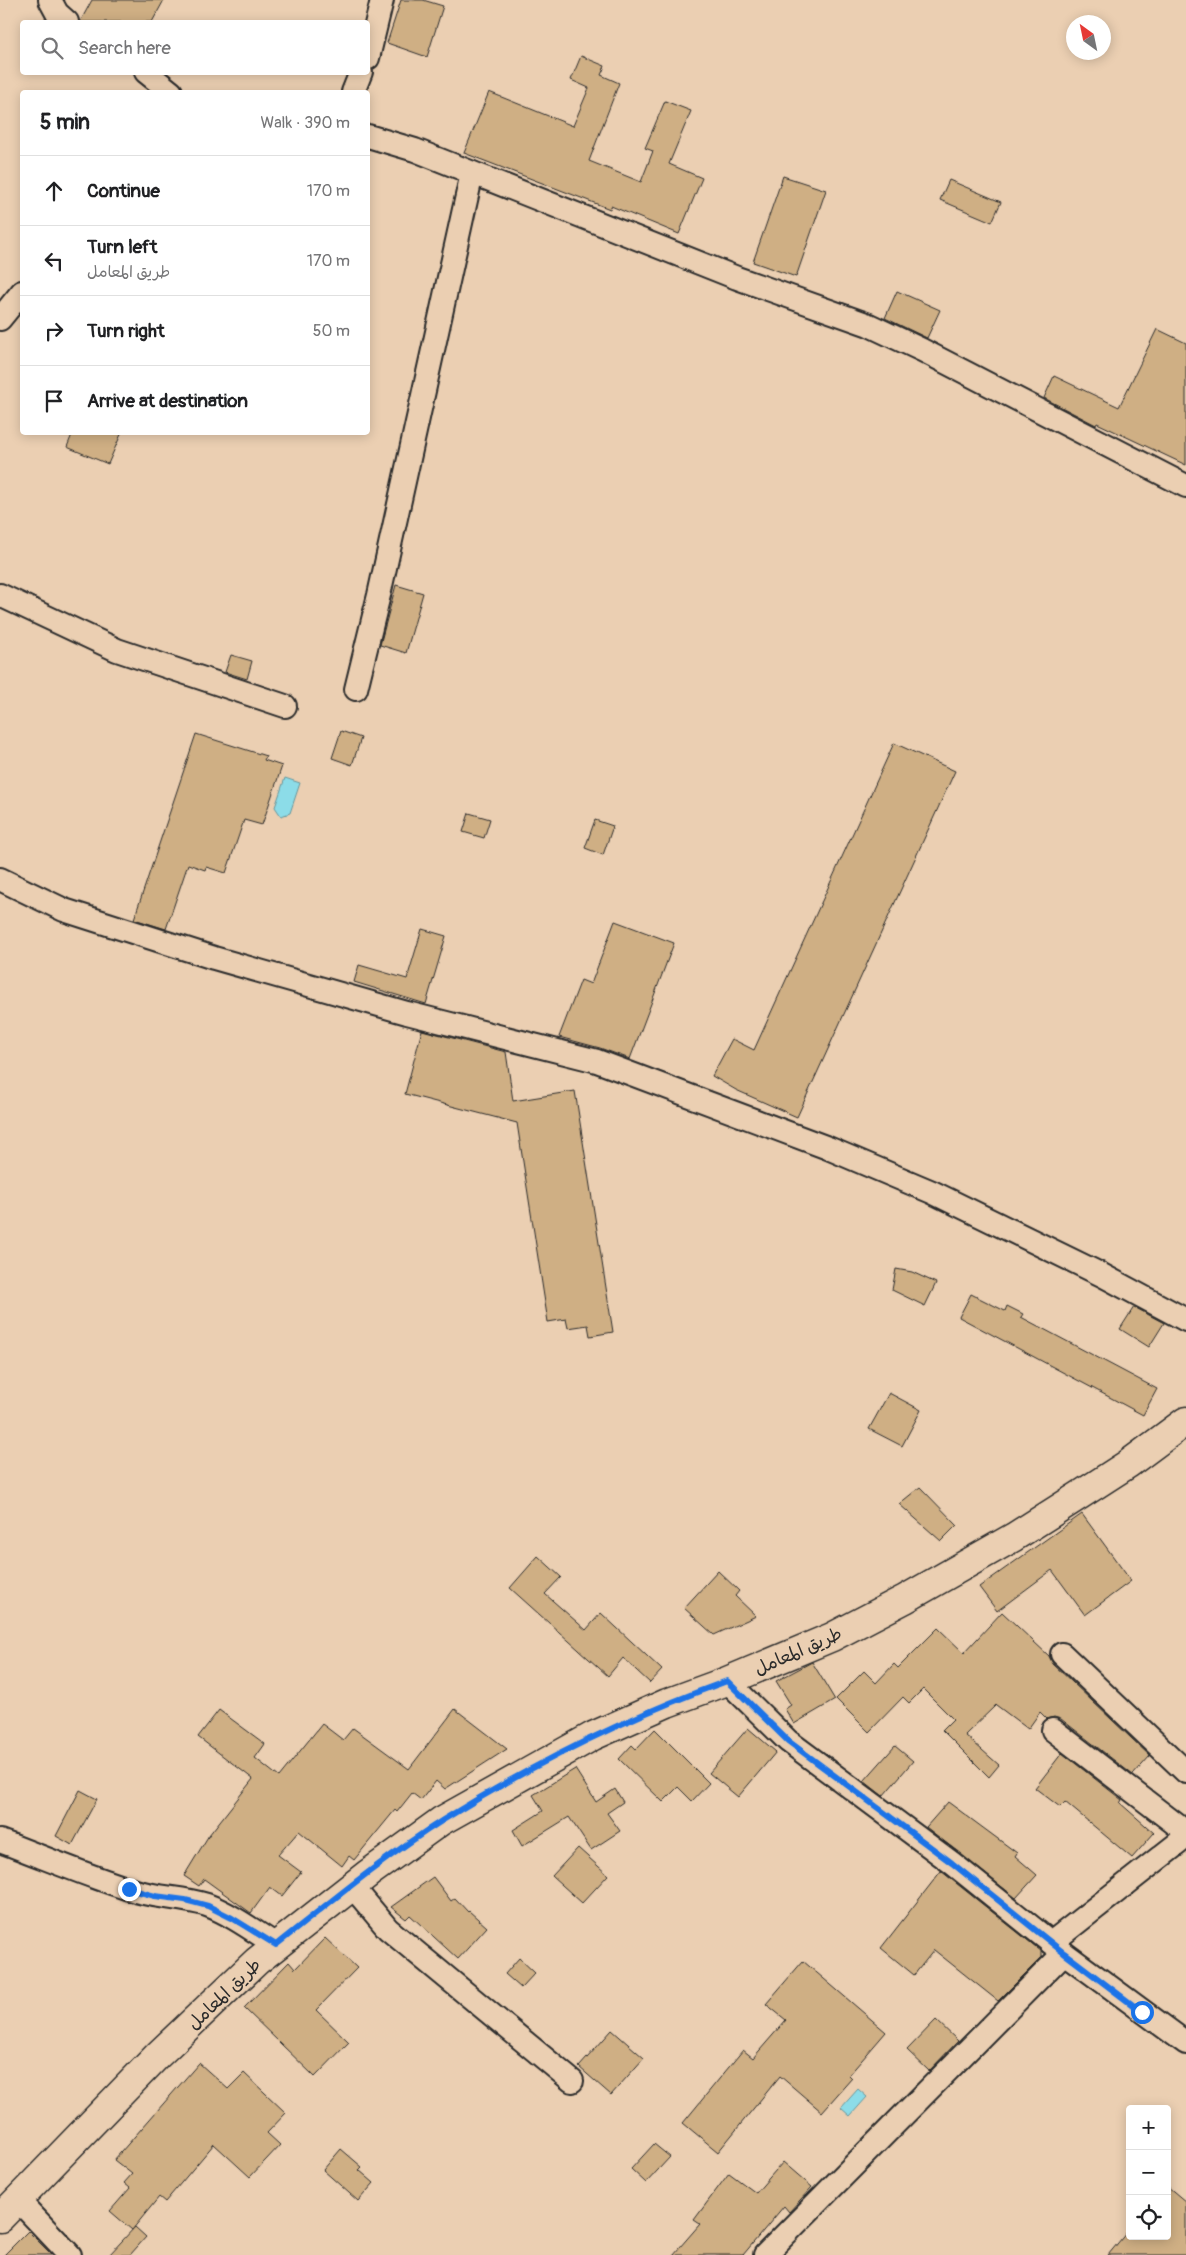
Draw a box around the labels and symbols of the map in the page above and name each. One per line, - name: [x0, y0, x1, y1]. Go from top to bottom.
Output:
- north arrow: [1066, 15, 1111, 60]
- street label: طريق المعامل: [751, 1622, 846, 1681]
- route end: [118, 1878, 141, 1901]
- street label: طريق المعامل: [183, 1954, 266, 2035]
- route start: [1131, 2001, 1154, 2024]

